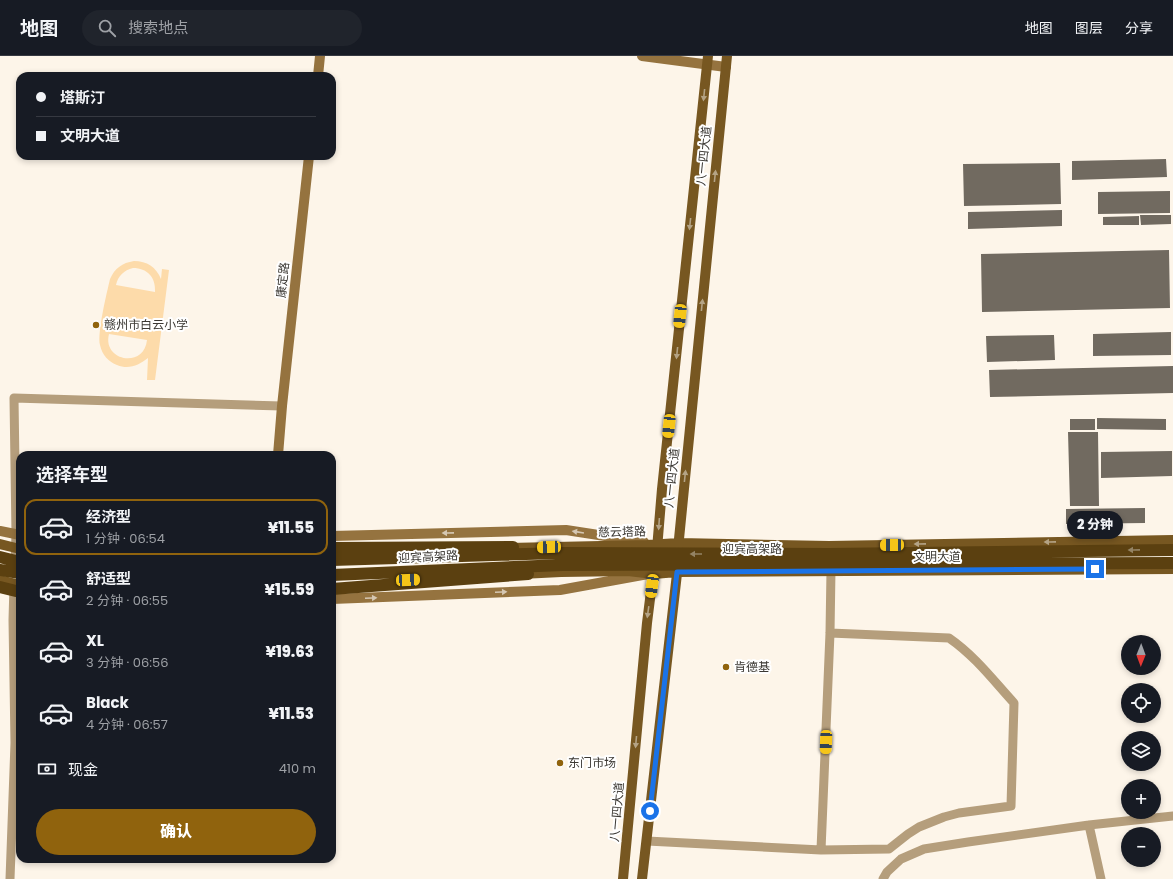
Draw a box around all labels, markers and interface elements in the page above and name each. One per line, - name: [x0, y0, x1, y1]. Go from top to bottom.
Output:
- search box: [82, 10, 362, 46]
- text: 地图: [20, 15, 58, 42]
- icon: search: [96, 17, 118, 39]
- text: 搜索地点: [128, 17, 188, 38]
- text: 地图: [1025, 18, 1053, 38]
- text: 图层: [1075, 18, 1103, 38]
- text: 分享: [1125, 18, 1153, 38]
- text: 塔斯汀: [60, 87, 105, 108]
- one-way arrow: [701, 89, 707, 101]
- text: 文明大道: [60, 125, 120, 146]
- street label: 八一四大道: [692, 125, 715, 187]
- one-way arrow: [712, 170, 719, 182]
- one-way arrow: [687, 218, 694, 230]
- street label: 康定路: [272, 261, 293, 299]
- one-way arrow: [699, 299, 706, 311]
- car: [673, 303, 687, 329]
- place label: 赣州市白云小学: [104, 316, 188, 333]
- marker: 赣州市白云小学: [91, 320, 101, 330]
- one-way arrow: [673, 347, 680, 359]
- car: [662, 413, 676, 439]
- street label: 八一四大道: [660, 447, 683, 509]
- text: 选择车型: [36, 462, 108, 487]
- one-way arrow: [682, 470, 689, 482]
- text: 经济型: [86, 506, 131, 527]
- icon: car: [38, 509, 74, 545]
- callout: 2 分钟: [1067, 511, 1123, 539]
- text: 2 分钟: [1077, 515, 1113, 534]
- text: ¥11.55: [268, 517, 314, 538]
- one-way arrow: [656, 518, 663, 531]
- street label: 慈云塔路: [598, 523, 646, 540]
- text: 1 分钟 · 06:54: [86, 529, 165, 548]
- one-way arrow: [572, 529, 584, 535]
- one-way arrow: [441, 530, 454, 536]
- car: [880, 539, 904, 551]
- one-way arrow: [1043, 539, 1056, 545]
- street label: 迎宾高架路: [722, 540, 782, 557]
- car: [537, 541, 561, 553]
- one-way arrow: [914, 541, 926, 548]
- street label: 迎宾高架路: [398, 546, 458, 567]
- one-way arrow: [1127, 547, 1140, 553]
- street label: 文明大道: [913, 548, 961, 565]
- one-way arrow: [689, 551, 702, 557]
- route end: [1086, 560, 1104, 578]
- text: 舒适型: [86, 568, 131, 589]
- icon: car: [38, 571, 74, 607]
- car: [396, 573, 420, 587]
- car: [644, 573, 660, 599]
- text: ¥15.59: [264, 579, 314, 600]
- one-way arrow: [495, 589, 507, 596]
- text: 2 分钟 · 06:55: [86, 591, 168, 610]
- one-way arrow: [365, 594, 377, 601]
- one-way arrow: [645, 606, 651, 618]
- text: XL: [86, 630, 104, 651]
- icon: car: [38, 633, 74, 669]
- north arrow: [1121, 635, 1161, 675]
- map controls: [1121, 635, 1161, 867]
- text: ¥19.63: [265, 641, 314, 662]
- text: 3 分钟 · 06:56: [86, 653, 168, 672]
- place label: 肯德基: [734, 658, 770, 675]
- marker: 肯德基: [721, 662, 731, 672]
- button: locate: [1121, 683, 1161, 723]
- text: Black: [86, 692, 129, 713]
- icon: car: [38, 695, 74, 731]
- text: ¥11.53: [268, 703, 314, 724]
- text: 4 分钟 · 06:57: [86, 715, 168, 734]
- car: [820, 730, 832, 754]
- button: layers: [1121, 731, 1161, 771]
- one-way arrow: [633, 736, 639, 748]
- place label: 东门市场: [568, 754, 616, 771]
- icon: cash: [36, 758, 58, 780]
- marker: 东门市场: [555, 758, 565, 768]
- text: 现金: [68, 759, 98, 780]
- text: 410 m: [279, 759, 316, 778]
- button: +: [1121, 779, 1161, 819]
- street label: 八一四大道: [605, 781, 628, 843]
- route start: [641, 802, 659, 820]
- button: 确认: [36, 809, 316, 855]
- button: −: [1121, 827, 1161, 867]

